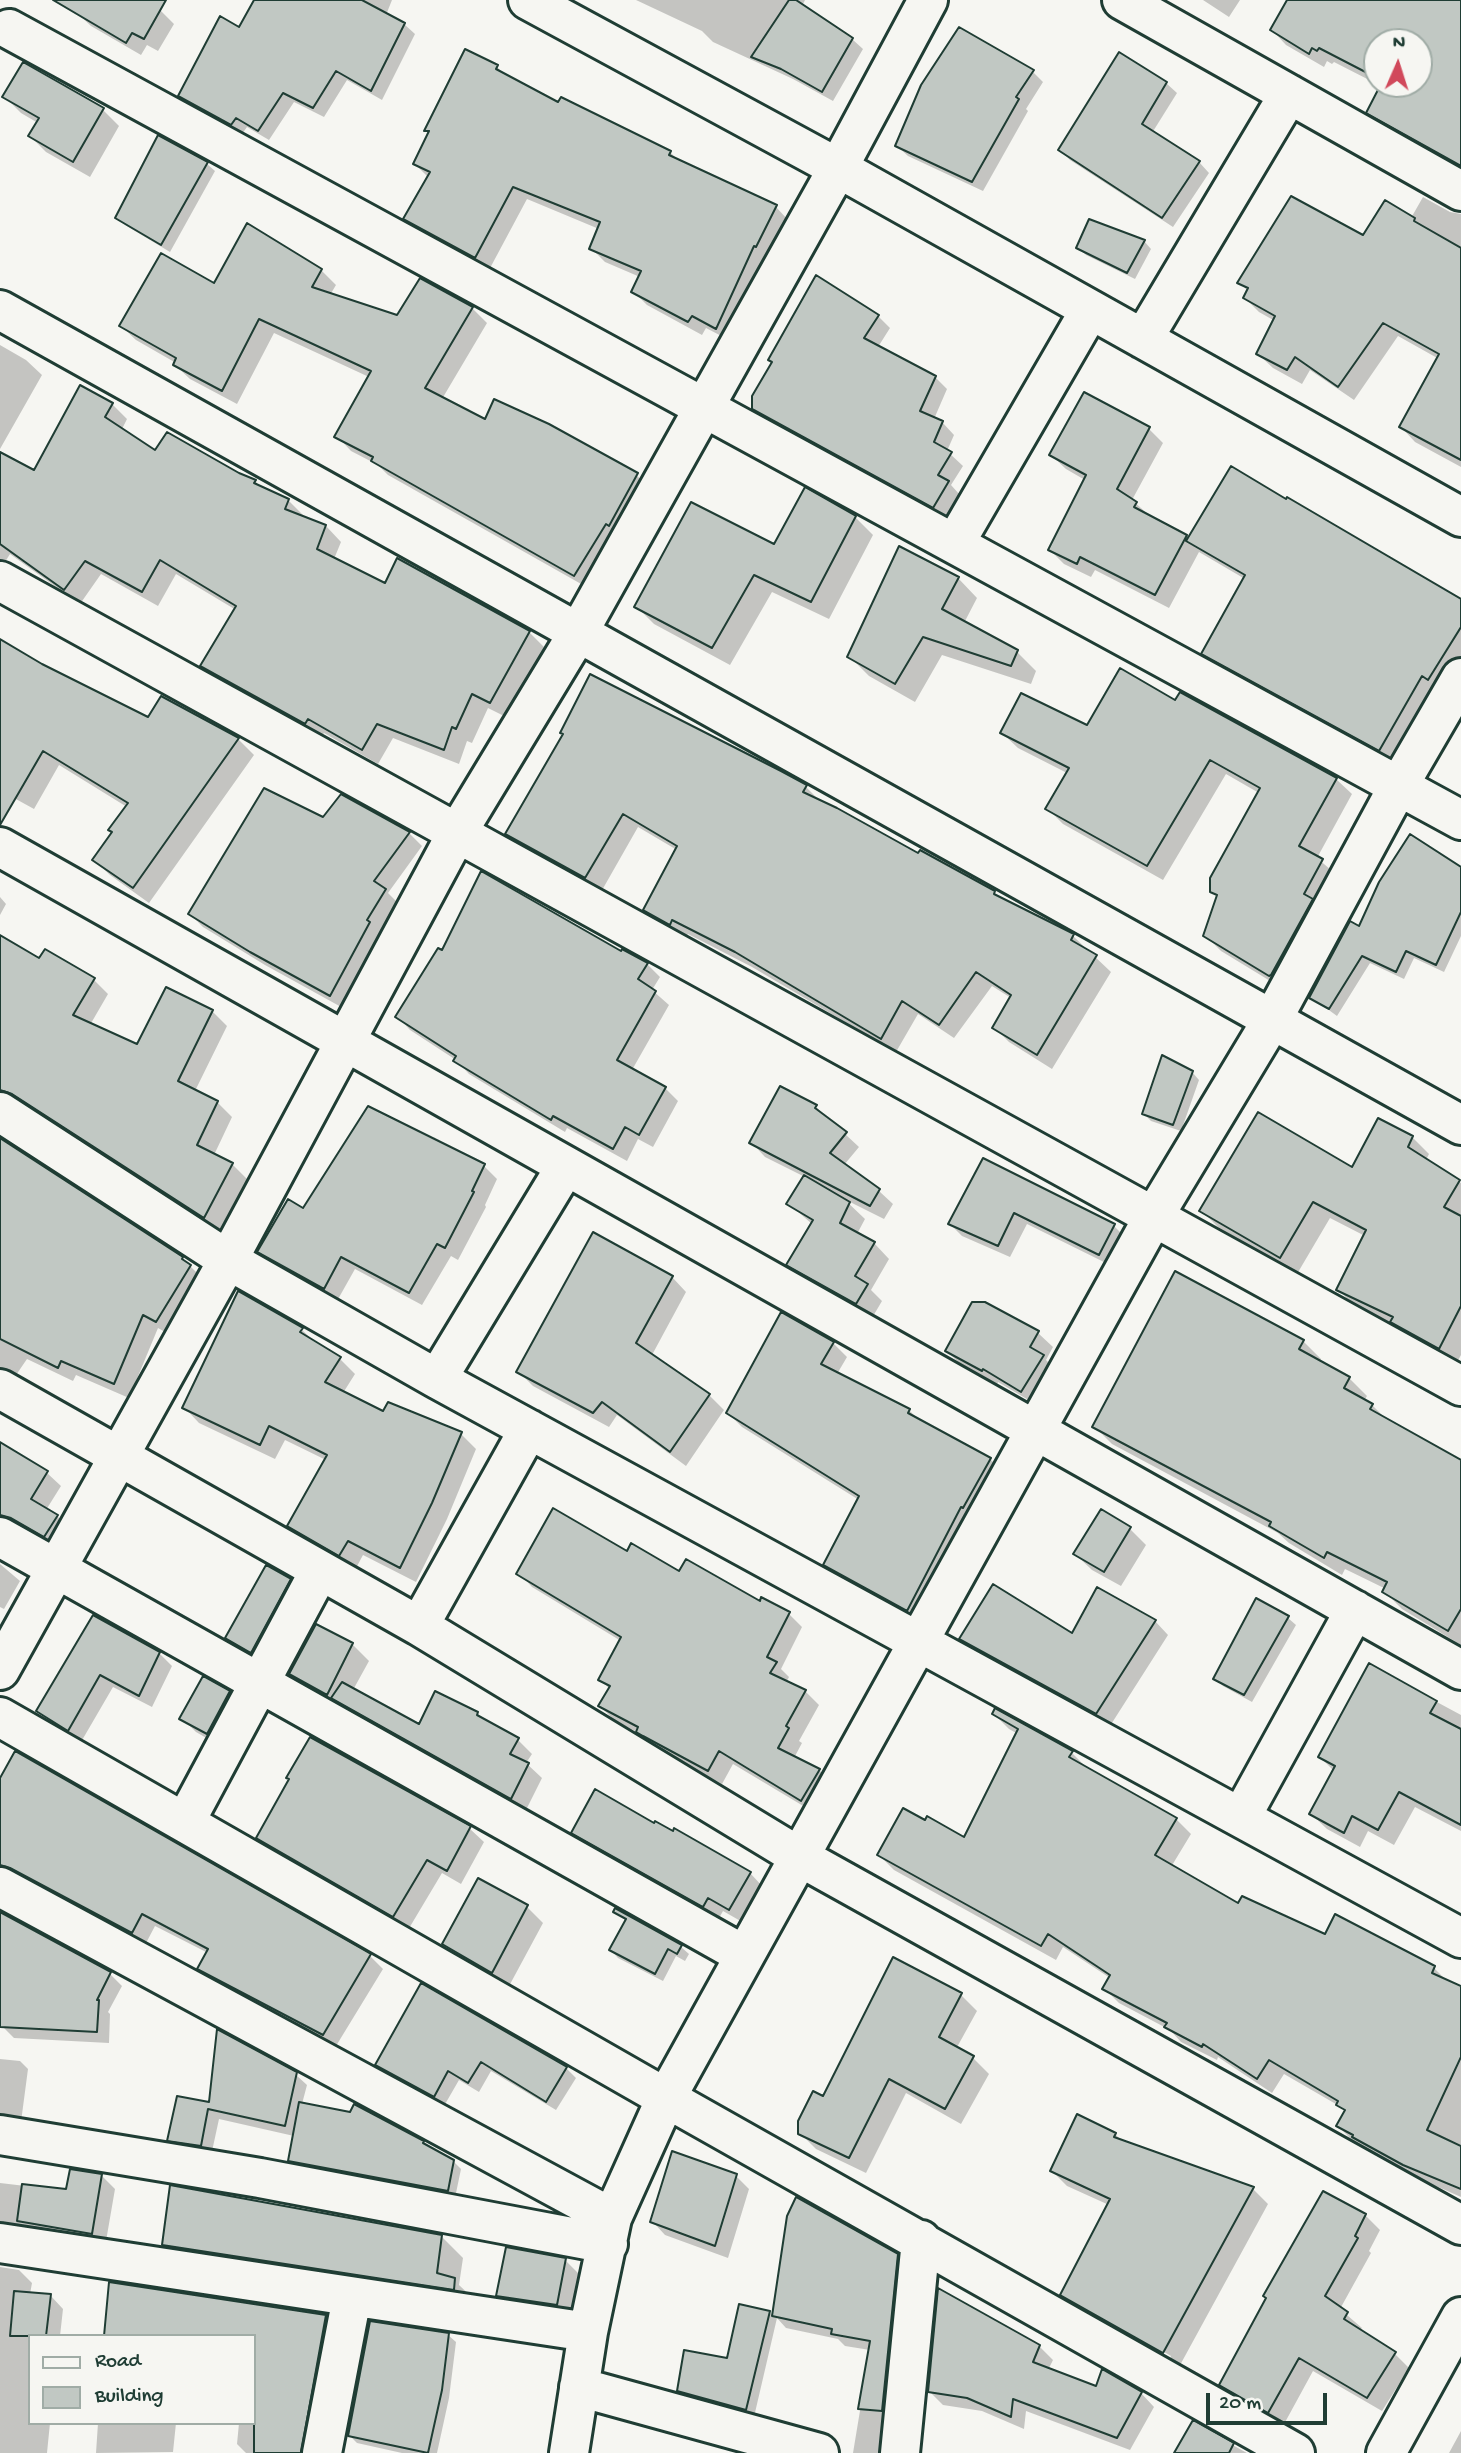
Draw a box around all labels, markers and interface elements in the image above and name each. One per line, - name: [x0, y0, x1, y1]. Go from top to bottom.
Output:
- north arrow: [1363, 28, 1433, 98]
- text: N: [1392, 32, 1406, 55]
- legend: [28, 2334, 256, 2425]
- text: Road: [95, 2350, 141, 2375]
- scale bar: [1209, 2380, 1330, 2424]
- text: Building: [95, 2385, 164, 2410]
- text: 20 m: [1219, 2392, 1261, 2417]

